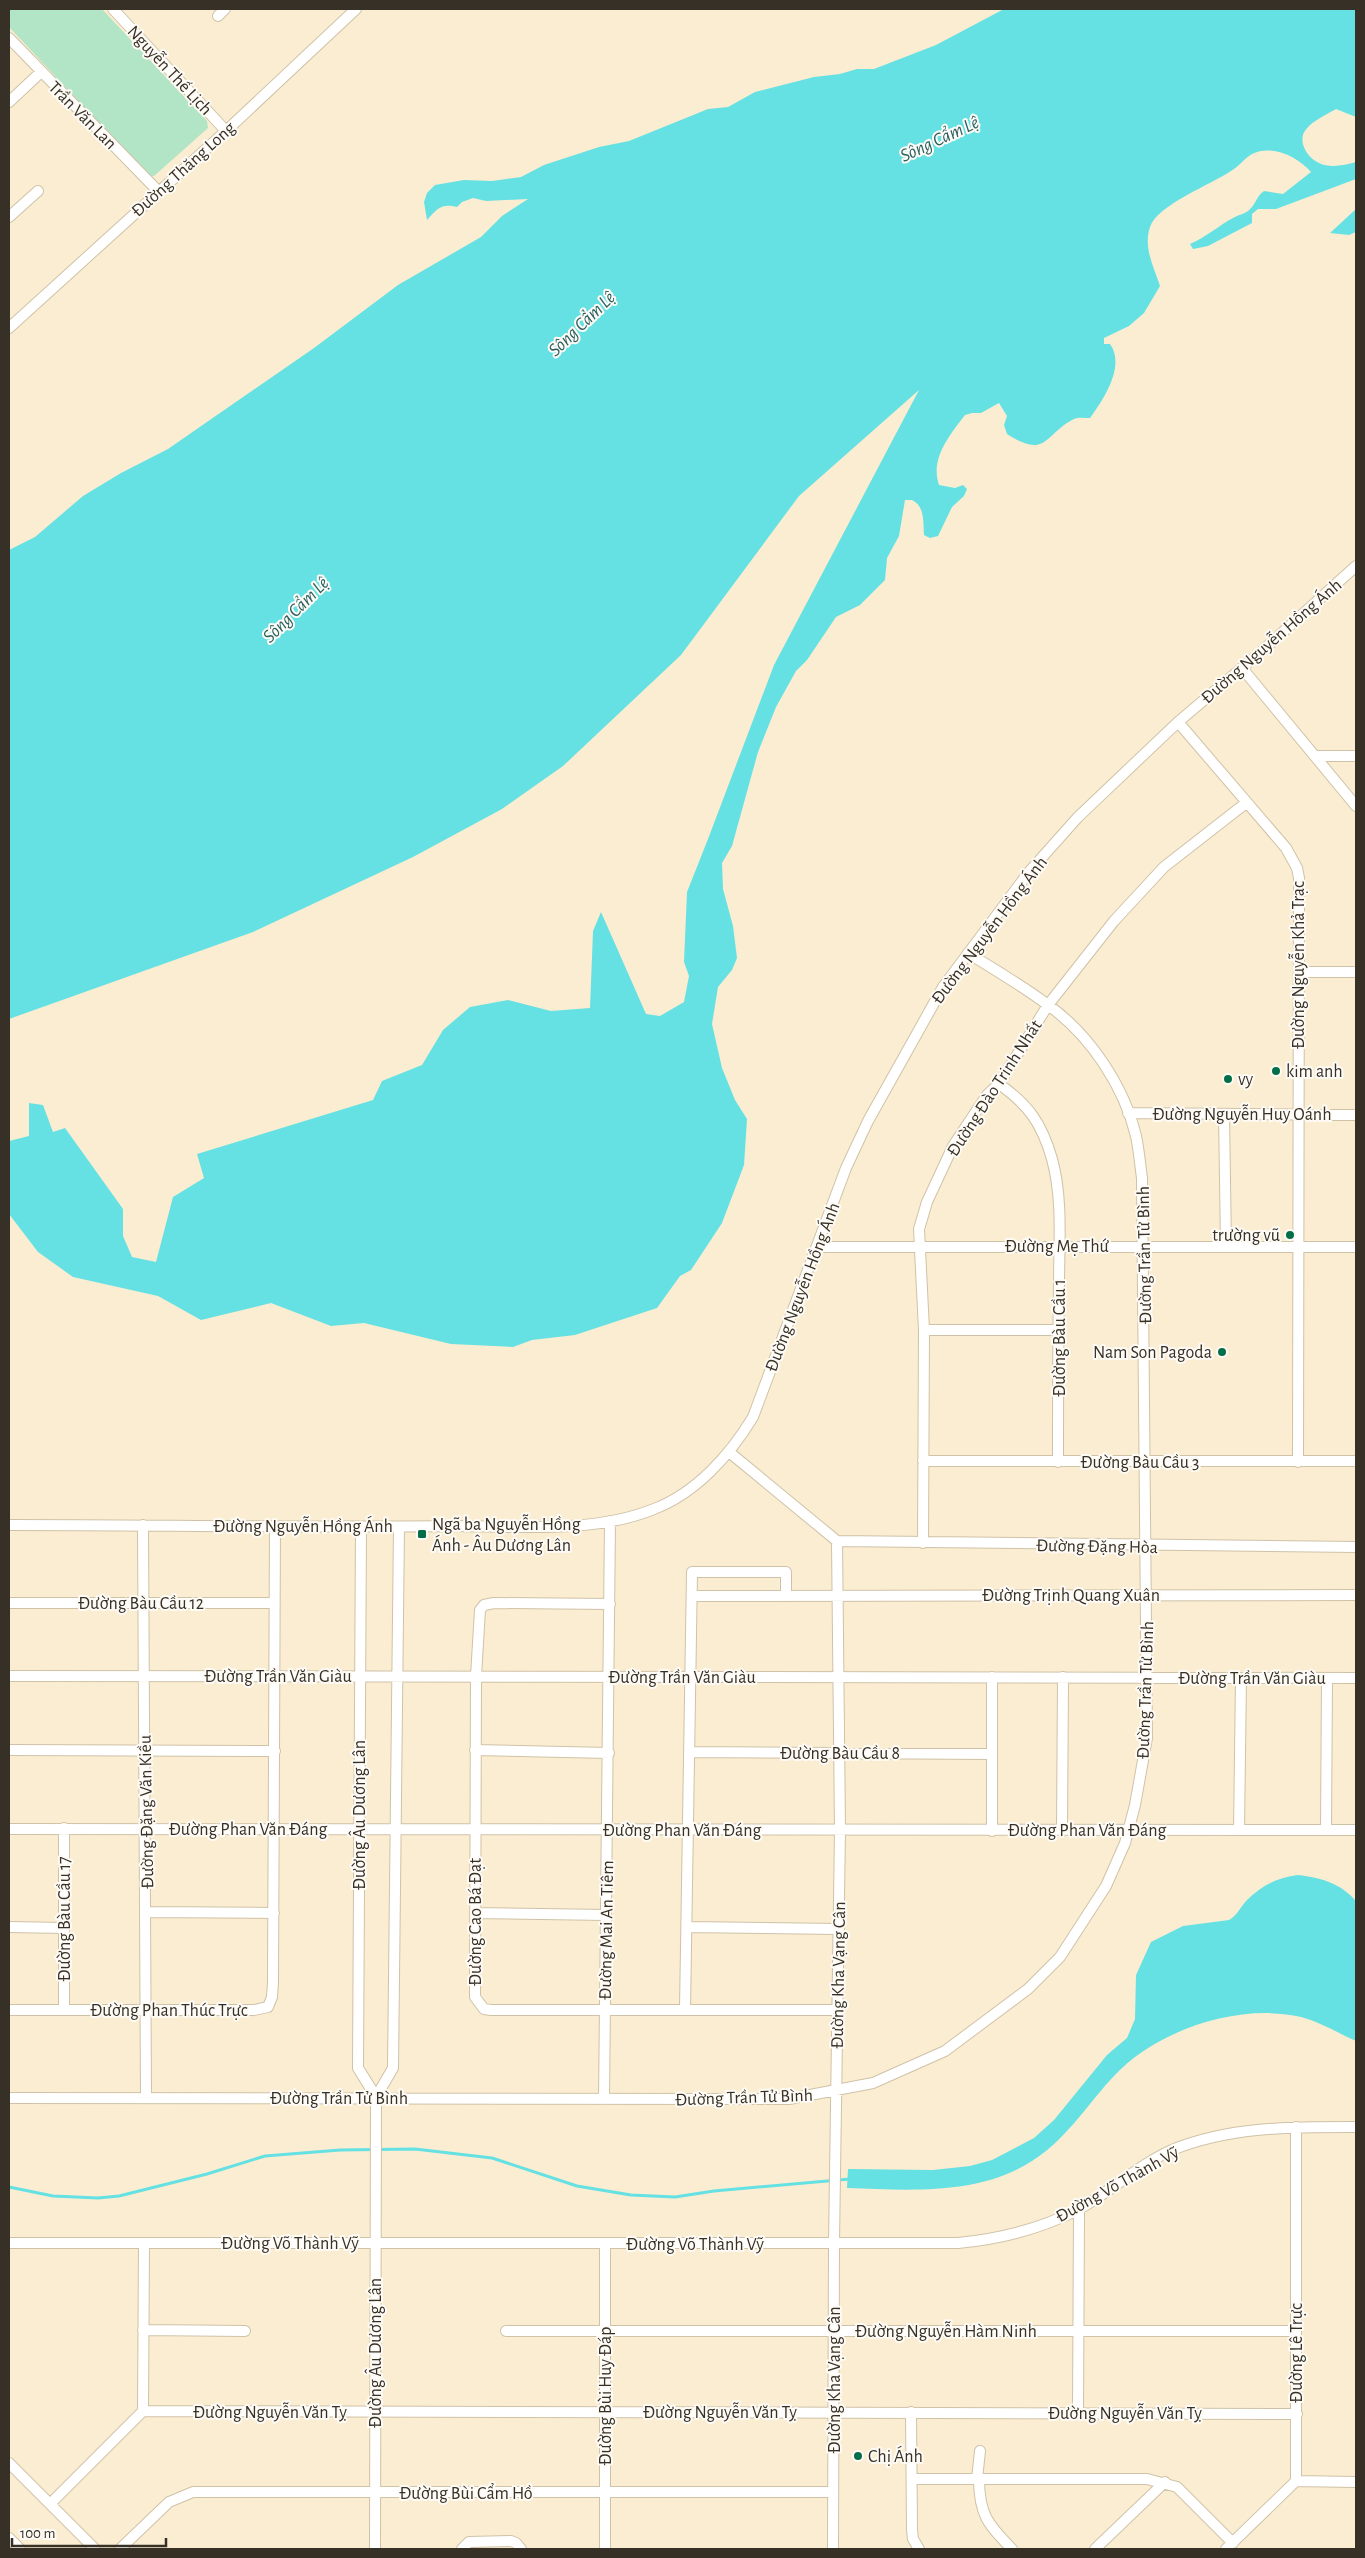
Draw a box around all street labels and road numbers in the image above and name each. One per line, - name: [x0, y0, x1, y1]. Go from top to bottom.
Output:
- street label: Nguyễn Thế Lịch: [123, 21, 217, 119]
- street label: Trần Văn Lan: [45, 77, 121, 153]
- street label: Đường Thăng Long: [128, 119, 239, 221]
- street label: Đường Nguyễn Hồng Ánh: [1196, 574, 1345, 707]
- street label: Đường Nguyễn Hồng Ánh: [926, 852, 1051, 1008]
- street label: Đường Nguyễn Khả Trạc: [1288, 881, 1308, 1049]
- street label: Đường Đào Trinh Nhất: [943, 1016, 1046, 1160]
- street label: Đường Nguyễn Huy Oánh: [1152, 1104, 1332, 1124]
- street label: Đường Trần Tử Bình: [1134, 1186, 1155, 1324]
- street label: Đường Nguyễn Hồng Ánh: [760, 1199, 844, 1374]
- street label: Đường Mẹ Thứ: [1005, 1238, 1109, 1256]
- street label: Đường Bàu Cầu 1: [1050, 1279, 1069, 1397]
- street label: Đường Bàu Cầu 3: [1081, 1453, 1199, 1472]
- street label: Đường Nguyễn Hồng Ánh: [213, 1515, 393, 1536]
- street label: Đường Đặng Hòa: [1036, 1537, 1158, 1557]
- street label: Đường Trịnh Quang Xuân: [982, 1587, 1160, 1605]
- street label: Đường Bàu Cầu 12: [78, 1594, 204, 1613]
- street label: Đường Trần Tử Bình: [1134, 1621, 1157, 1759]
- street label: Đường Trần Văn Giàu: [204, 1667, 352, 1686]
- street label: Đường Trần Văn Giàu: [608, 1668, 756, 1687]
- street label: Đường Trần Văn Giàu: [1178, 1669, 1326, 1688]
- street label: Đường Đặng Văn Kiều: [136, 1735, 157, 1889]
- street label: Đường Âu Dương Lân: [348, 1740, 369, 1890]
- street label: Đường Bàu Cầu 8: [780, 1744, 900, 1763]
- street label: Đường Phan Văn Đáng: [169, 1821, 327, 1839]
- street label: Đường Phan Văn Đáng: [603, 1822, 761, 1840]
- street label: Đường Phan Văn Đáng: [1008, 1822, 1166, 1840]
- street label: Đường Bàu Cầu 17: [55, 1856, 74, 1982]
- street label: Đường Cao Bá Đạt: [467, 1858, 485, 1986]
- street label: Đường Mai An Tiêm: [597, 1860, 617, 2000]
- street label: Đường Kha Vạng Cân: [829, 1901, 849, 2049]
- street label: Đường Phan Thúc Trực: [90, 2002, 248, 2020]
- street label: Đường Trần Tử Bình: [675, 2086, 813, 2109]
- street label: Đường Trần Tử Bình: [270, 2089, 408, 2108]
- street label: Đường Võ Thành Vỹ: [1053, 2143, 1182, 2226]
- street label: Đường Võ Thành Vỹ: [221, 2235, 359, 2253]
- street label: Đường Võ Thành Vỹ: [626, 2236, 764, 2254]
- street label: Đường Âu Dương Lân: [364, 2278, 385, 2428]
- street label: Đường Lê Trực: [1288, 2303, 1306, 2403]
- street label: Đường Kha Vạng Cân: [826, 2306, 844, 2454]
- street label: Đường Nguyễn Hàm Ninh: [855, 2321, 1037, 2341]
- street label: Đường Bùi Huy Đáp: [597, 2327, 615, 2465]
- street label: Đường Nguyễn Văn Tỵ: [193, 2402, 347, 2422]
- street label: Đường Nguyễn Văn Tỵ: [643, 2402, 797, 2422]
- street label: Đường Nguyễn Văn Tỵ: [1048, 2403, 1202, 2423]
- street label: Đường Bùi Cẩm Hồ: [399, 2483, 533, 2503]

